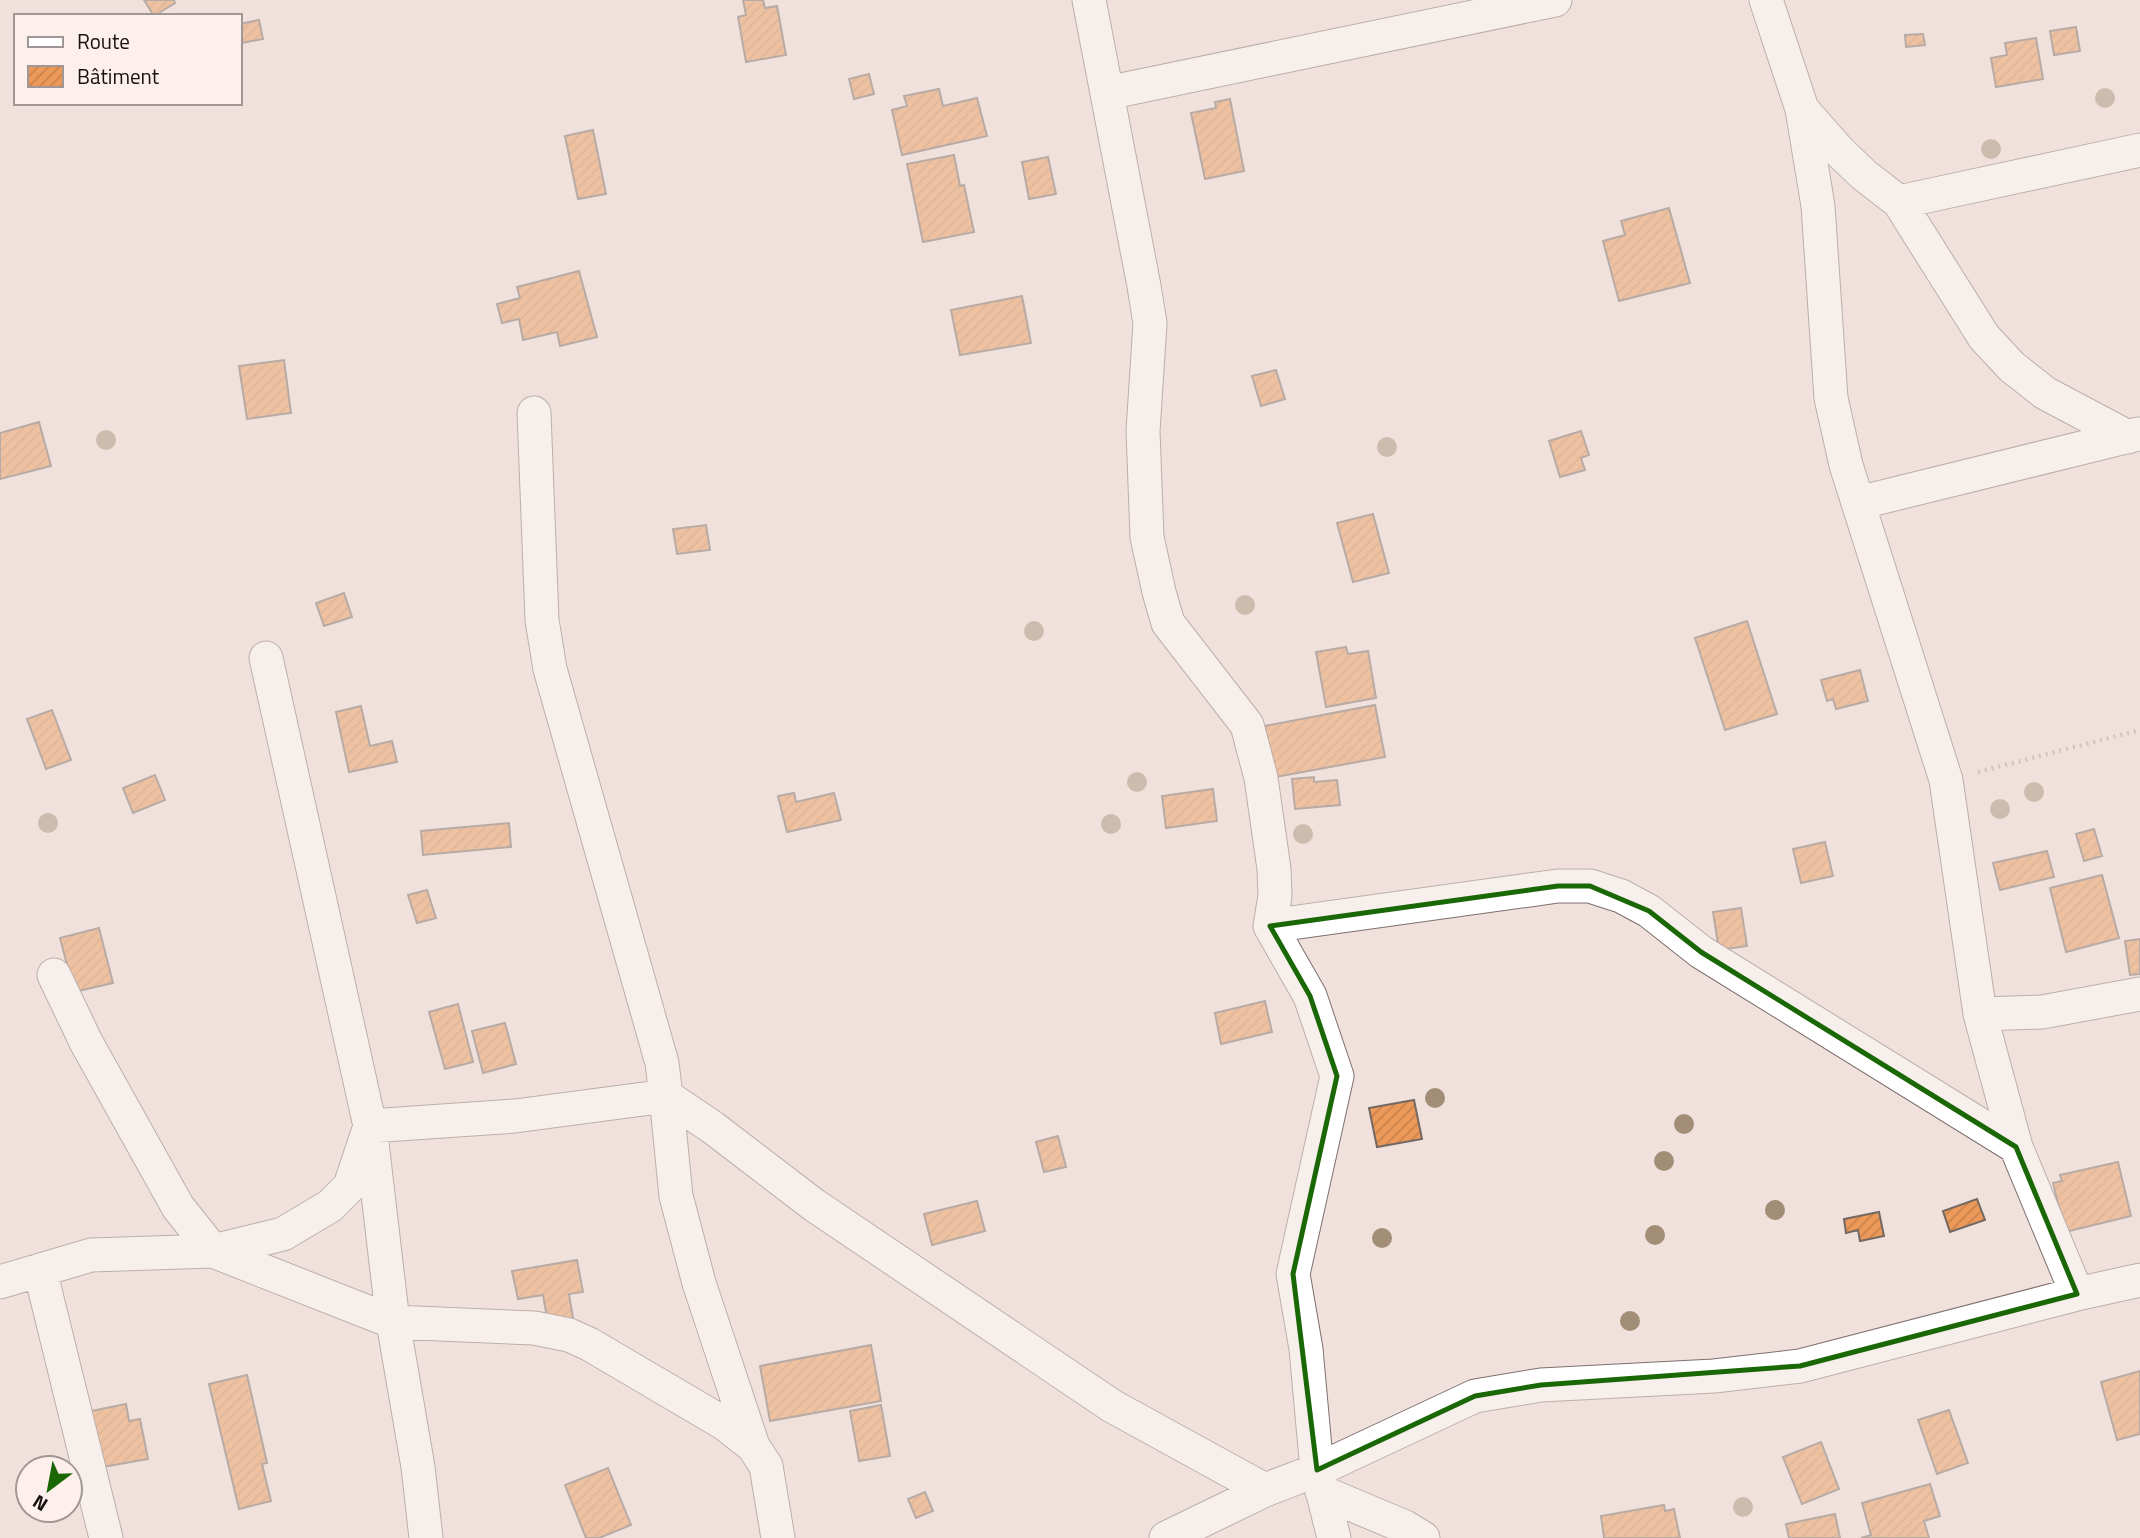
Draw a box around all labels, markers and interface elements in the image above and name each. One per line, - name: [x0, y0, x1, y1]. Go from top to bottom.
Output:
- legend: [14, 14, 242, 105]
- text: Route: [77, 25, 130, 57]
- text: Bâtiment: [77, 60, 160, 92]
- north arrow: [14, 1454, 84, 1524]
- text: N: [26, 1488, 53, 1520]

